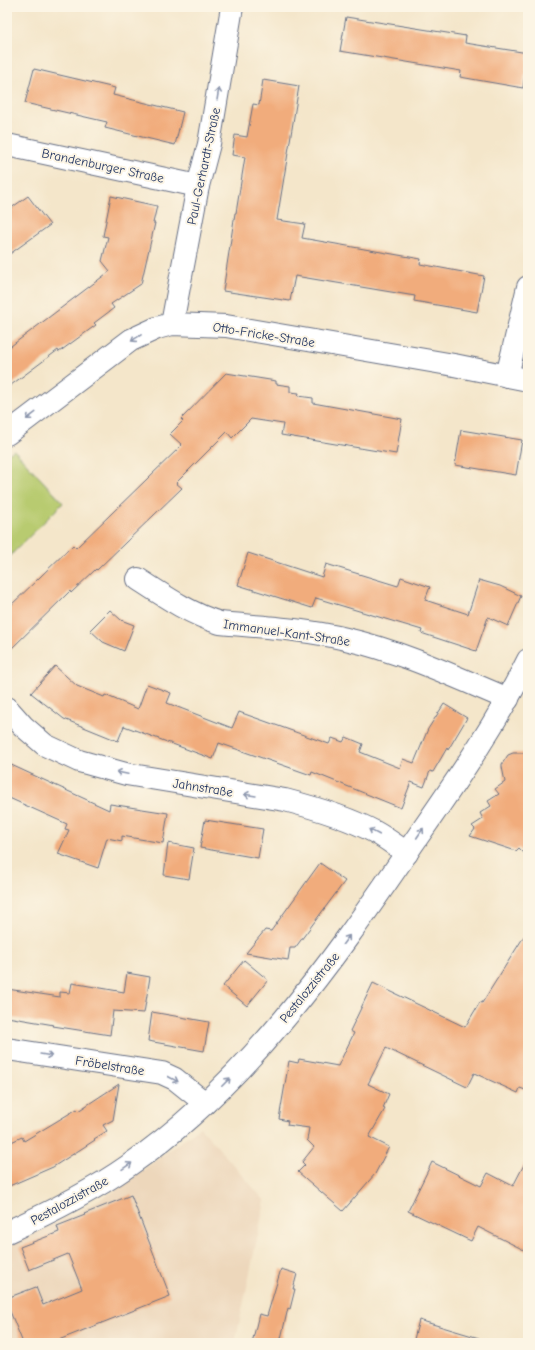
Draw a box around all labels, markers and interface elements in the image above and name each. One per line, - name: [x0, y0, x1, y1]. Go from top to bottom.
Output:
- one-way arrow: [214, 88, 222, 101]
- street label: Paul-Gerhardt-Straße: [184, 106, 223, 226]
- street label: Brandenburger Straße: [40, 145, 166, 186]
- street label: Otto-Fricke-Straße: [212, 319, 316, 350]
- one-way arrow: [130, 335, 142, 343]
- one-way arrow: [26, 412, 37, 420]
- street label: Immanuel-Kant-Straße: [223, 616, 352, 649]
- one-way arrow: [116, 768, 129, 776]
- street label: Jahnstraße: [172, 775, 235, 800]
- one-way arrow: [244, 790, 257, 798]
- one-way arrow: [368, 828, 380, 835]
- one-way arrow: [416, 828, 424, 839]
- one-way arrow: [342, 935, 350, 946]
- street label: Pestalozzistraße: [276, 949, 343, 1026]
- one-way arrow: [39, 1051, 52, 1059]
- street label: Fröbelstraße: [74, 1053, 146, 1078]
- one-way arrow: [167, 1075, 179, 1083]
- one-way arrow: [221, 1077, 231, 1087]
- one-way arrow: [121, 1162, 132, 1170]
- street label: Pestalozzistraße: [28, 1173, 111, 1228]

